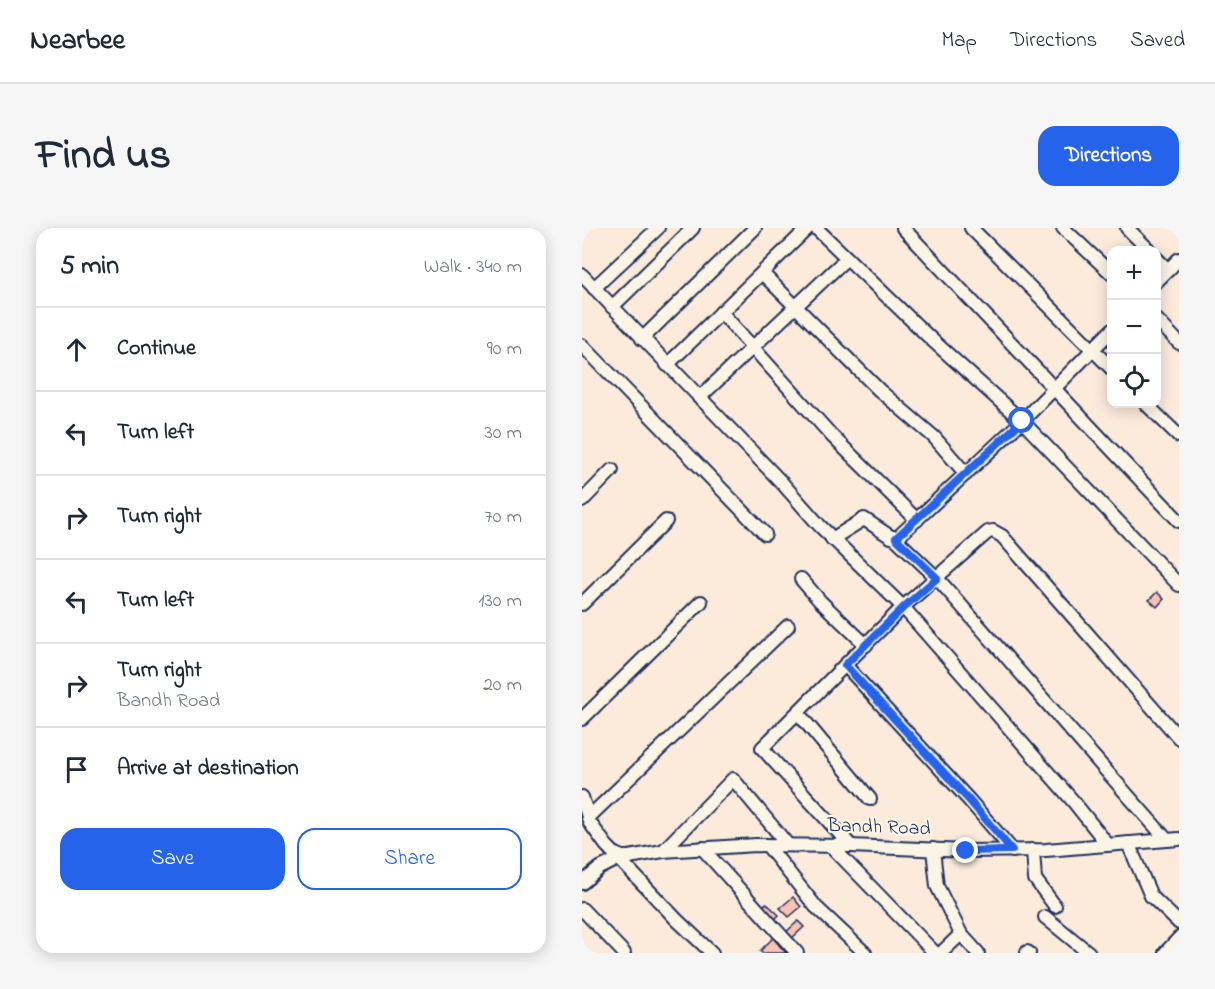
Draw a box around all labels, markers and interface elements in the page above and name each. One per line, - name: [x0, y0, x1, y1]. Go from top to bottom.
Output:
- text: Nearbee: [30, 21, 125, 62]
- text: Map: [941, 26, 977, 56]
- text: Directions: [1010, 26, 1097, 56]
- text: Saved: [1130, 26, 1185, 56]
- text: Find us: [36, 126, 171, 187]
- button: Directions: [1038, 126, 1179, 186]
- map controls: [1107, 246, 1161, 408]
- button: +: [1107, 246, 1161, 300]
- text: 5 min: [60, 248, 119, 286]
- text: Walk · 340 m: [424, 253, 522, 282]
- button: −: [1107, 300, 1161, 354]
- icon: ahead: [60, 333, 93, 366]
- text: Continue: [117, 333, 196, 365]
- text: 90 m: [487, 335, 522, 364]
- button: locate: [1107, 354, 1161, 408]
- route start: [1008, 407, 1034, 433]
- icon: left: [60, 417, 93, 450]
- text: Turn left: [117, 417, 194, 449]
- text: 30 m: [485, 419, 522, 448]
- icon: right: [60, 501, 93, 534]
- text: Turn right: [117, 501, 202, 533]
- text: 70 m: [485, 503, 522, 532]
- icon: left: [60, 585, 93, 618]
- text: Turn left: [117, 585, 194, 617]
- text: 130 m: [478, 587, 522, 616]
- text: Turn right: [117, 655, 202, 687]
- icon: right: [60, 669, 93, 702]
- text: 20 m: [483, 671, 522, 700]
- text: Bandh Road: [117, 687, 220, 716]
- icon: arrive: [60, 753, 93, 786]
- text: Arrive at destination: [117, 753, 299, 785]
- street label: Bandh Road: [826, 812, 931, 844]
- button: Save: [60, 828, 285, 890]
- button: Share: [297, 828, 522, 890]
- route end: [952, 837, 978, 863]

